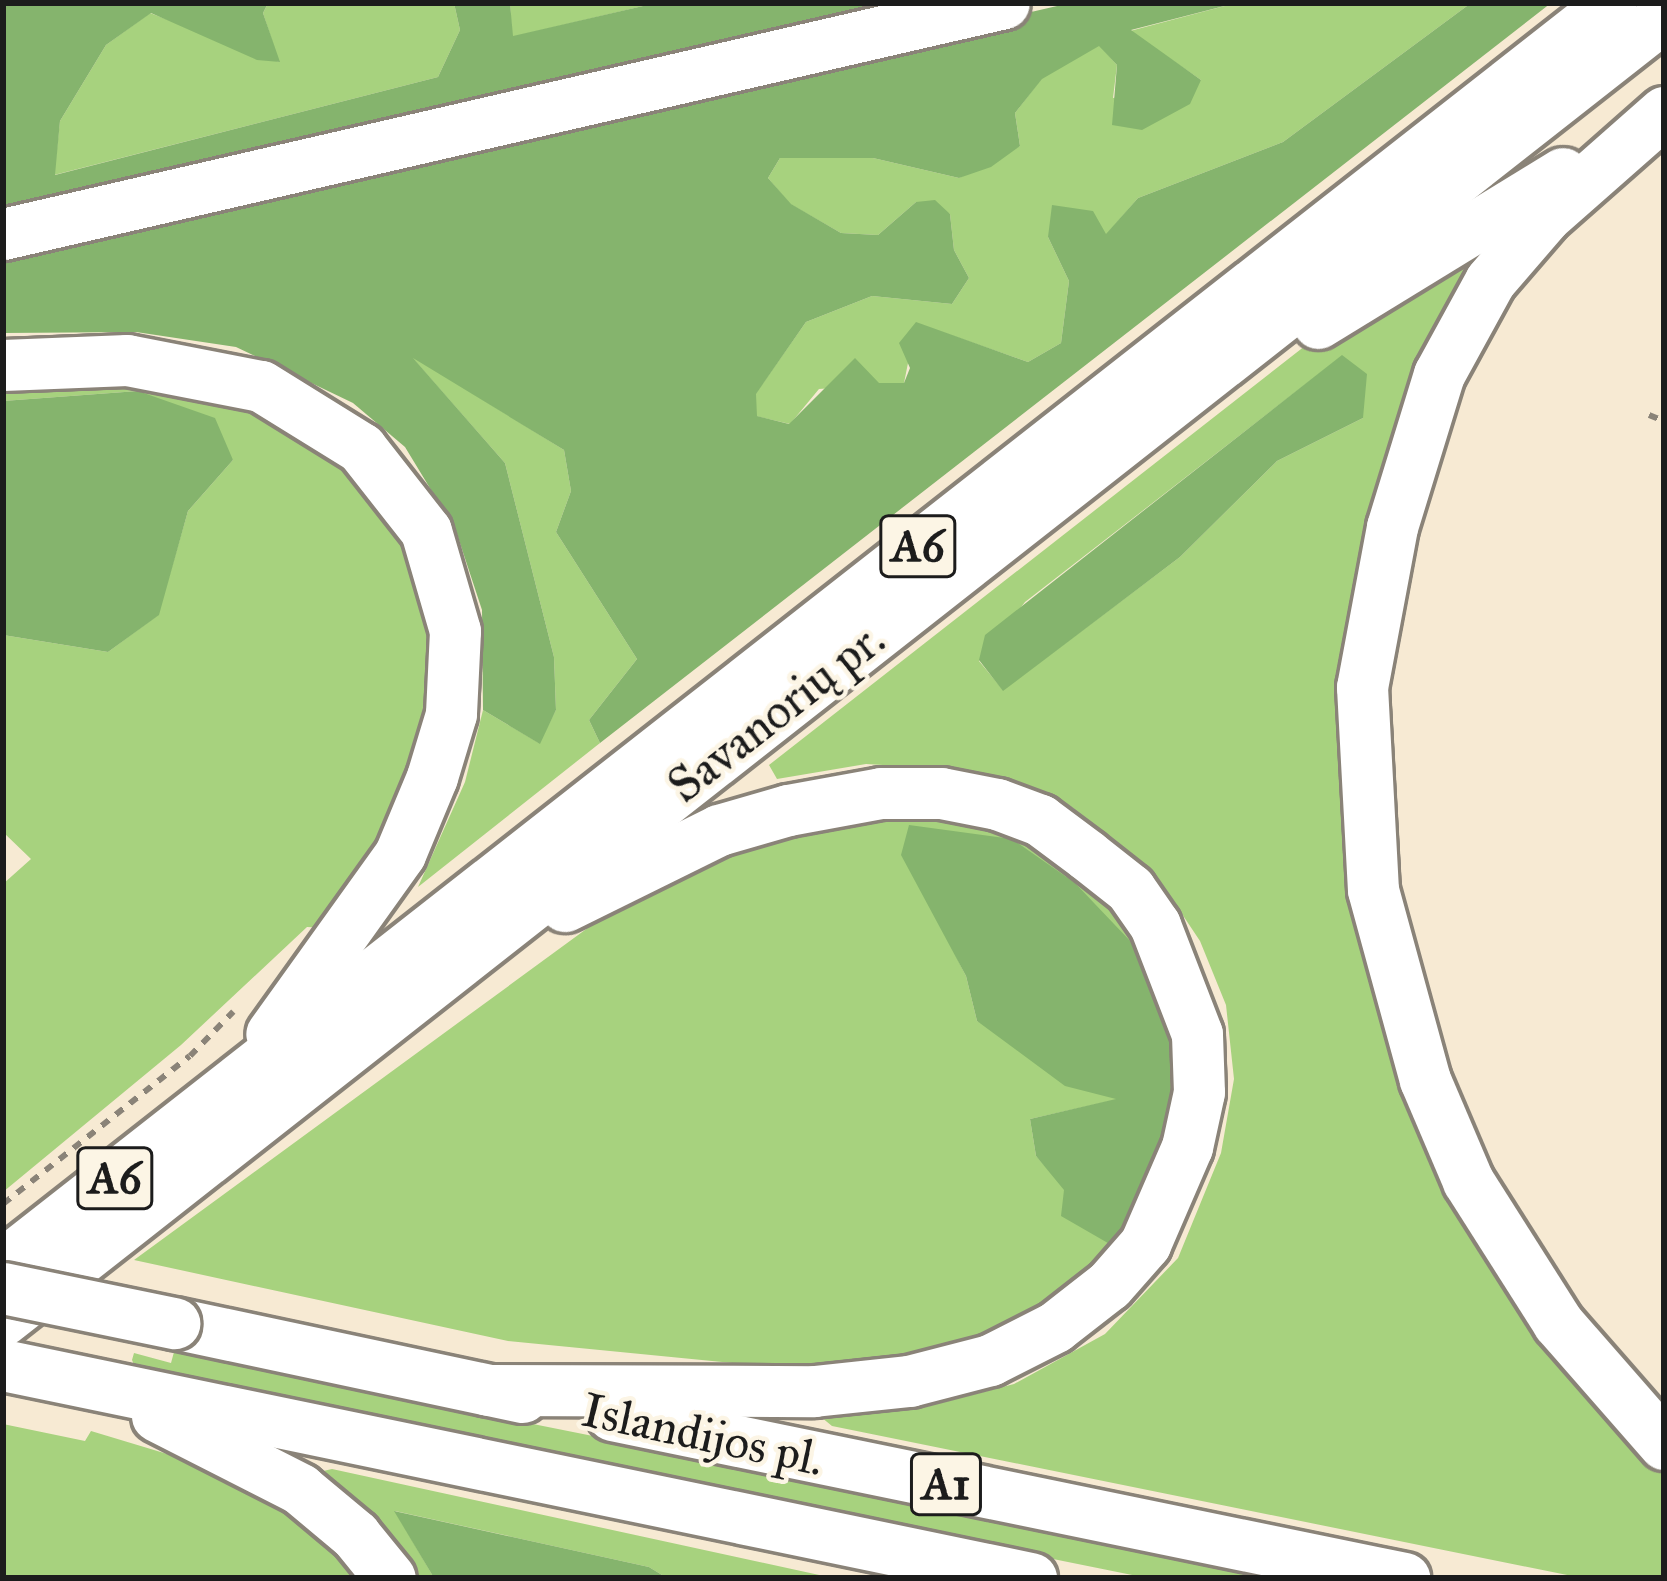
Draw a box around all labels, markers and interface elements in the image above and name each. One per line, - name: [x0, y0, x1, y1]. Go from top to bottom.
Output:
- road number: A6: [879, 507, 957, 585]
- street label: Savanorių pr.: [656, 610, 896, 814]
- road number: A6: [76, 1139, 154, 1217]
- street label: Islandijos pl.: [577, 1380, 829, 1488]
- road number: A1: [907, 1445, 985, 1523]

